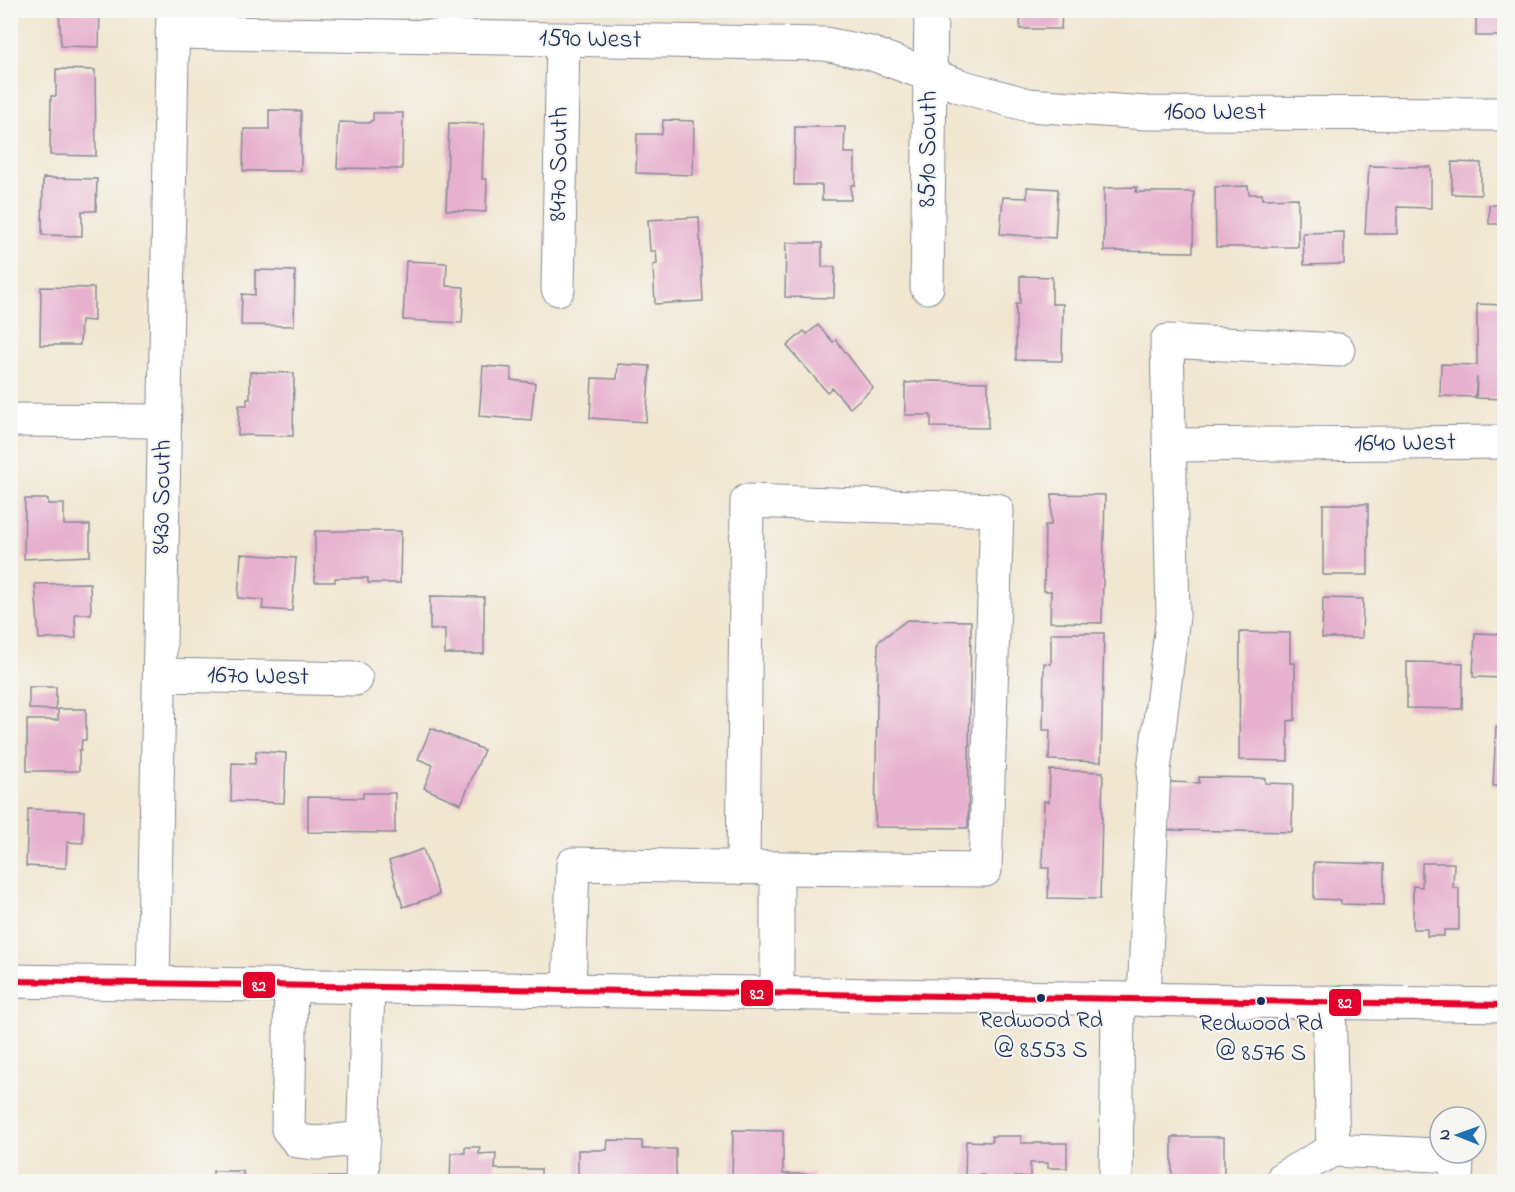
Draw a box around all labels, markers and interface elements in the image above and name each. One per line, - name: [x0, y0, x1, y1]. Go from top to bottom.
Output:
- street label: 1590 West: [538, 20, 642, 60]
- street label: 8510 South: [909, 90, 949, 208]
- street label: 1600 West: [1164, 94, 1266, 132]
- street label: 8470 South: [540, 106, 580, 222]
- street label: 1640 West: [1354, 424, 1457, 464]
- street label: 8430 South: [143, 439, 183, 555]
- street label: 1670 West: [207, 657, 310, 697]
- line badge: 82: [242, 971, 276, 999]
- text: 82: [251, 975, 266, 999]
- line badge: 82: [740, 979, 774, 1007]
- text: 82: [749, 983, 764, 1007]
- line badge: 82: [1328, 988, 1362, 1017]
- marker: Redwood Rd @ 8553 S: [1035, 992, 1047, 1004]
- text: 82: [1337, 992, 1352, 1016]
- marker: Redwood Rd @ 8576 S: [1255, 995, 1267, 1007]
- place label: Redwood Rd @ 8553 S: [979, 1004, 1104, 1069]
- place label: Redwood Rd @ 8576 S: [1199, 1007, 1324, 1072]
- north arrow: [1428, 1105, 1488, 1165]
- text: N: [1433, 1129, 1457, 1140]

